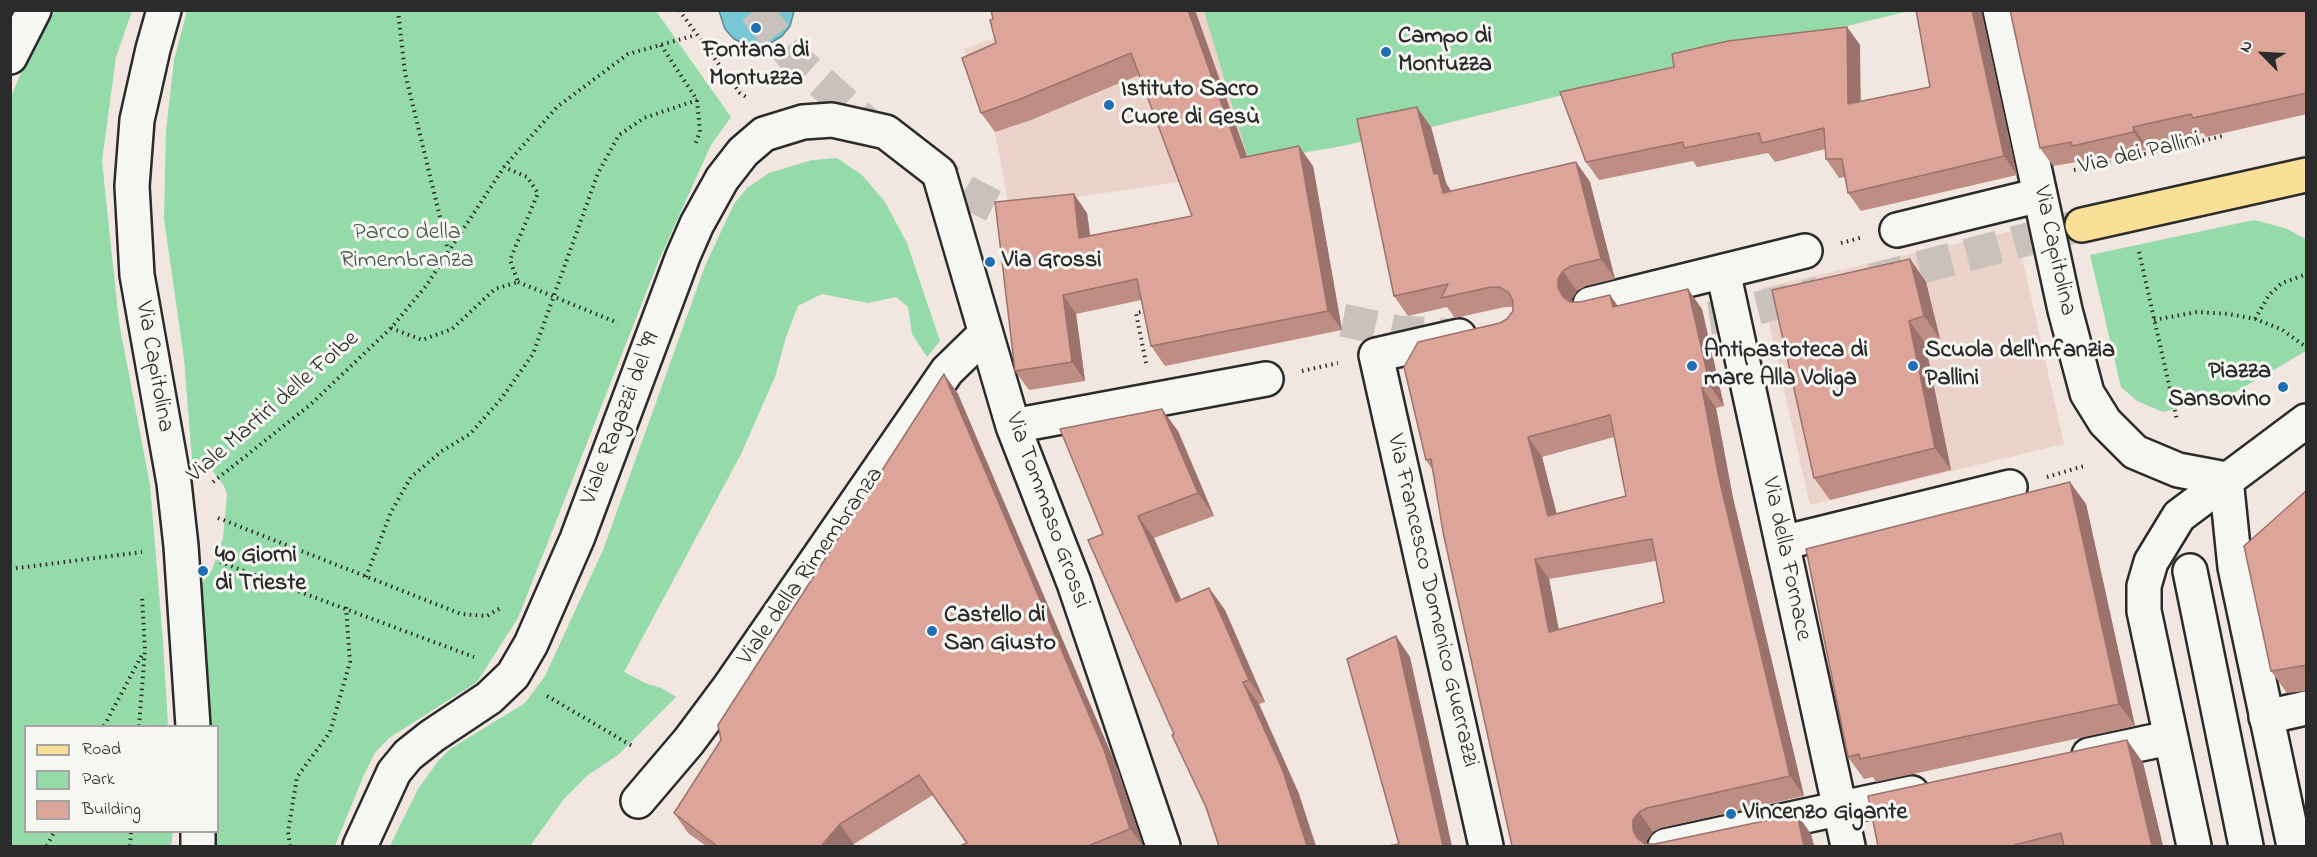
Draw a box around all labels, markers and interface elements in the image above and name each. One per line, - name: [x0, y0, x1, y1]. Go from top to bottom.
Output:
- marker: Fontana di Montuzza: [749, 21, 763, 35]
- place label: Campo di Montuzza: [1398, 24, 1492, 80]
- north arrow: [2233, 24, 2293, 84]
- text: N: [2233, 37, 2260, 56]
- place label: Fontana di Montuzza: [702, 38, 810, 94]
- marker: Campo di Montuzza: [1379, 45, 1393, 59]
- place label: Istituto Sacro Cuore di Gesù: [1121, 77, 1260, 133]
- marker: Istituto Sacro Cuore di Gesù: [1102, 98, 1116, 112]
- street label: Via dei Pallini: [2076, 127, 2204, 183]
- street label: Via Capitolina: [2025, 183, 2081, 319]
- park label: Parco della Rimembranza: [340, 220, 474, 276]
- place label: Via Grossi: [1002, 248, 1101, 276]
- marker: Via Grossi: [983, 255, 997, 269]
- street label: Via Capitolina: [127, 299, 179, 435]
- street label: Viale Martiri delle Foibe: [182, 326, 366, 490]
- street label: Viale Ragazzi del '99: [576, 329, 668, 509]
- place label: Antipastoteca di mare Alla Voliga: [1704, 338, 1868, 394]
- place label: Scuola dell'Infanzia Pallini: [1925, 338, 2115, 394]
- marker: Antipastoteca di mare Alla Voliga: [1685, 359, 1699, 373]
- marker: Scuola dell'Infanzia Pallini: [1906, 359, 1920, 373]
- place label: Piazza Sansovino: [2168, 359, 2271, 415]
- marker: Piazza Sansovino: [2276, 380, 2290, 394]
- street label: Via Tommaso Grossi: [997, 409, 1095, 613]
- street label: Via Francesco Domenico Guerrazzi: [1379, 432, 1483, 770]
- street label: Viale della Rimembranza: [733, 462, 891, 672]
- street label: Via della Fornace: [1754, 475, 1816, 643]
- place label: 40 Giorni di Trieste: [215, 543, 306, 599]
- marker: 40 Giorni di Trieste: [196, 564, 210, 578]
- place label: Castello di San Giusto: [944, 603, 1056, 659]
- marker: Castello di San Giusto: [925, 624, 939, 638]
- legend: [24, 725, 219, 833]
- text: Road: [82, 737, 121, 763]
- text: Park: [82, 767, 115, 793]
- text: Building: [82, 797, 141, 823]
- place label: Vincenzo Gigante: [1743, 800, 1907, 828]
- marker: Vincenzo Gigante: [1724, 807, 1738, 821]

